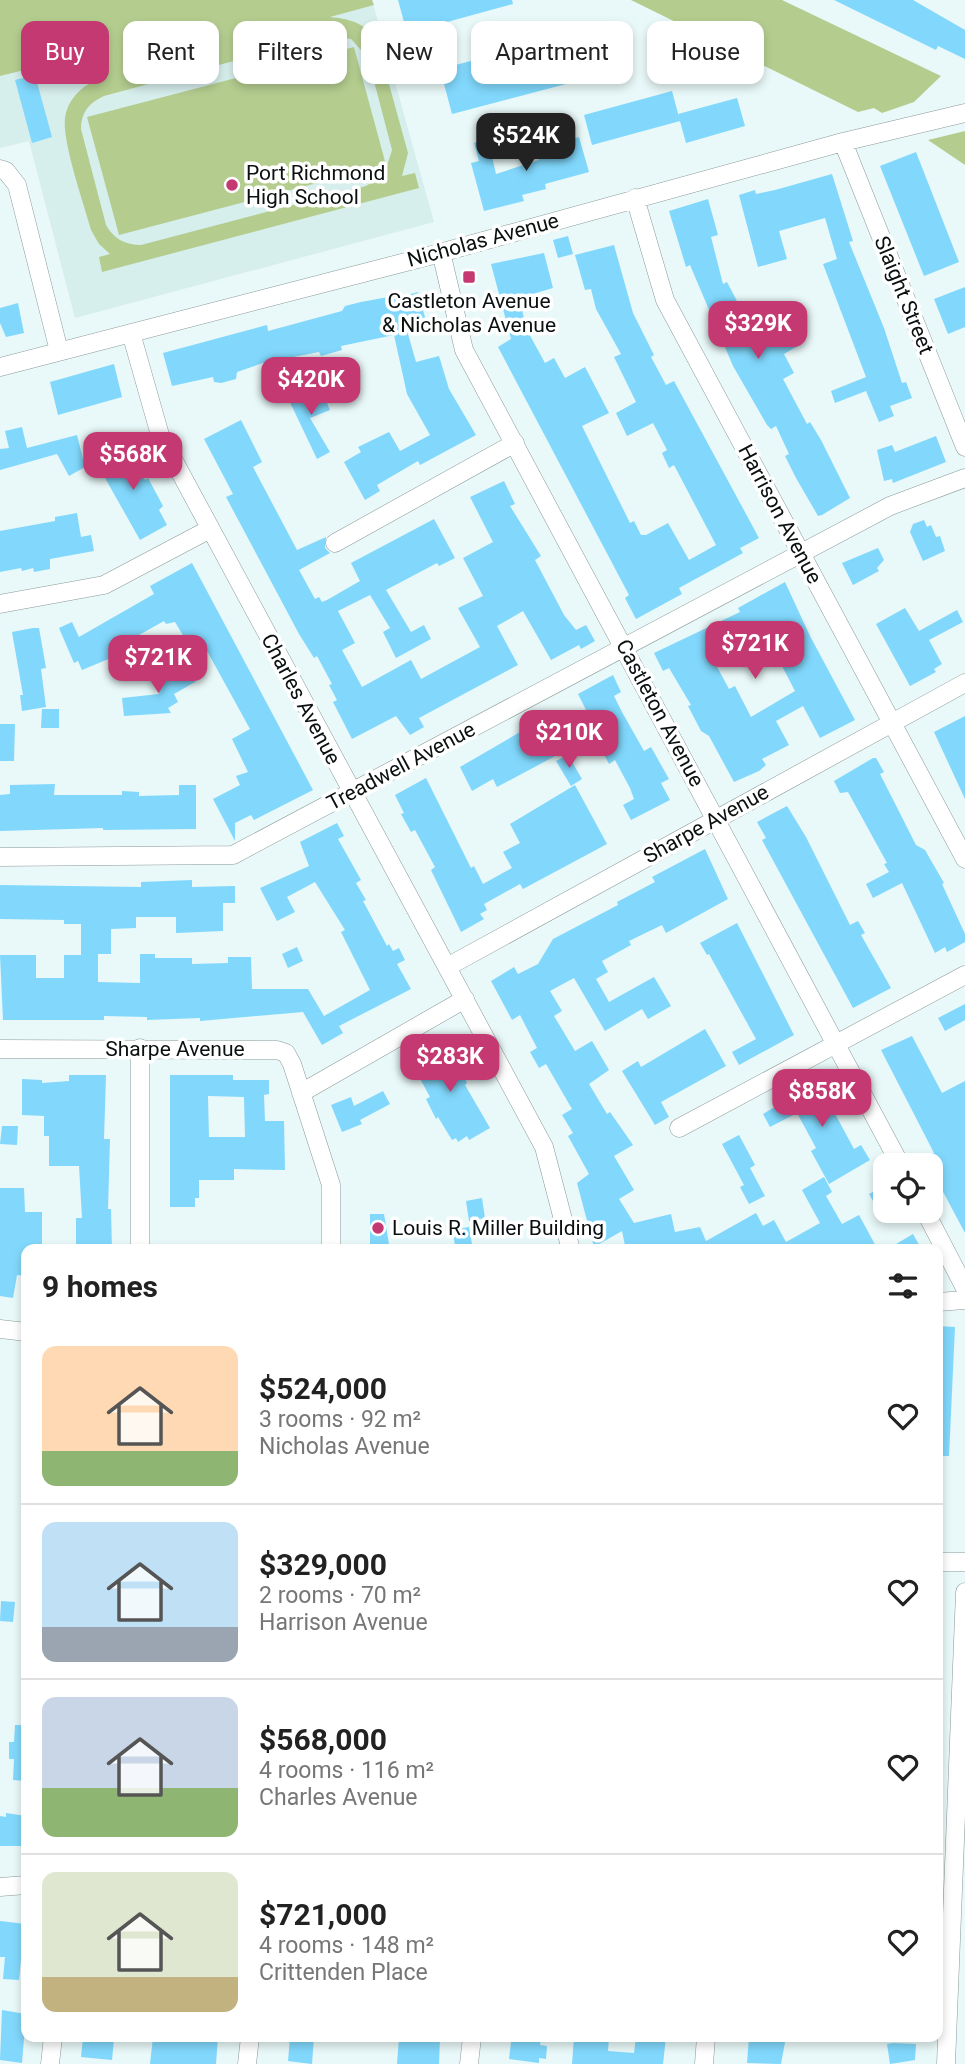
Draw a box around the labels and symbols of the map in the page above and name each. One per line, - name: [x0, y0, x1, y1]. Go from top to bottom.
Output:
- pin: $524K: [477, 114, 575, 173]
- place label: Port Richmond High School: [246, 161, 385, 209]
- marker: Port Richmond High School: [224, 177, 240, 193]
- street label: Nicholas Avenue: [405, 208, 561, 272]
- street label: Slaight Street: [869, 233, 939, 358]
- marker: Castleton Avenue & Nicholas Avenue: [461, 269, 477, 285]
- place label: Castleton Avenue & Nicholas Avenue: [382, 289, 556, 337]
- pin: $329K: [709, 302, 807, 361]
- pin: $420K: [262, 358, 360, 417]
- pin: $568K: [84, 433, 182, 492]
- street label: Harrison Avenue: [733, 440, 827, 588]
- pin: $721K: [706, 622, 804, 681]
- street label: Charles Avenue: [256, 629, 346, 769]
- street label: Castleton Avenue: [611, 635, 709, 791]
- pin: $721K: [109, 636, 207, 695]
- pin: $210K: [520, 710, 618, 770]
- street label: Treadwell Avenue: [323, 717, 479, 815]
- street label: Sharpe Avenue: [639, 780, 773, 868]
- pin: $283K: [401, 1034, 499, 1094]
- street label: Sharpe Avenue: [105, 1037, 245, 1061]
- pin: $858K: [773, 1070, 871, 1129]
- place label: Louis R. Miller Building: [392, 1216, 604, 1240]
- marker: Louis R. Miller Building: [370, 1220, 386, 1236]

